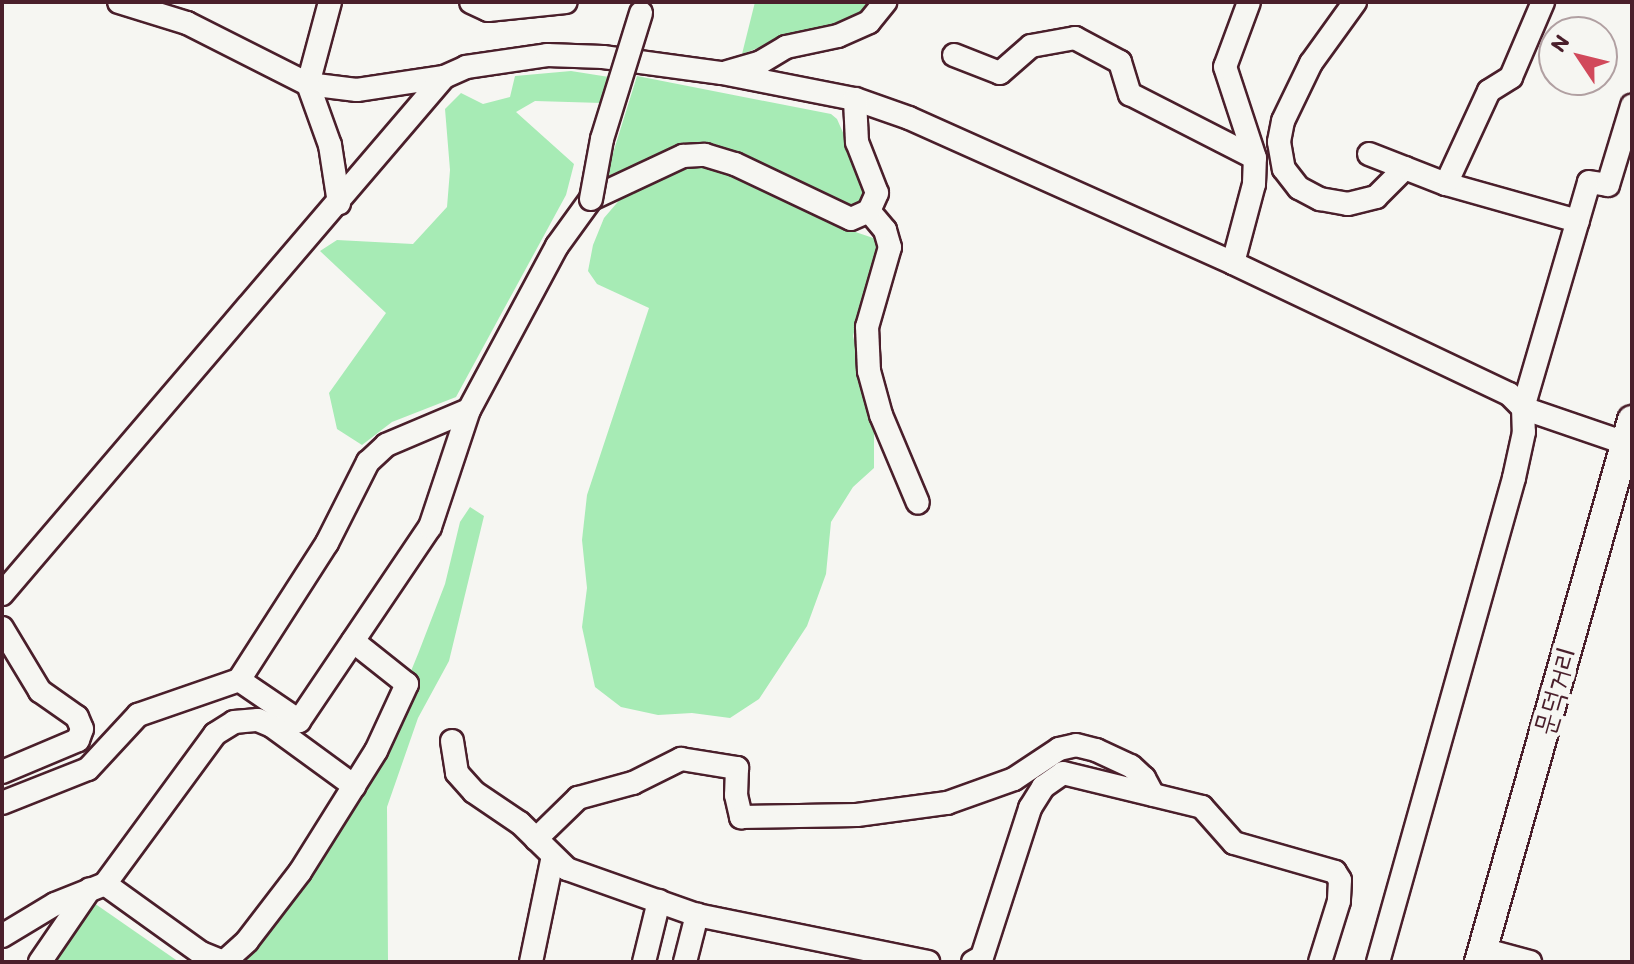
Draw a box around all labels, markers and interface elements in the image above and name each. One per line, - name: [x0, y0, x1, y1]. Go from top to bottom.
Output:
- north arrow: [1538, 16, 1618, 96]
- text: N: [1544, 29, 1575, 57]
- street label: 문덕거리: [1526, 643, 1584, 739]

